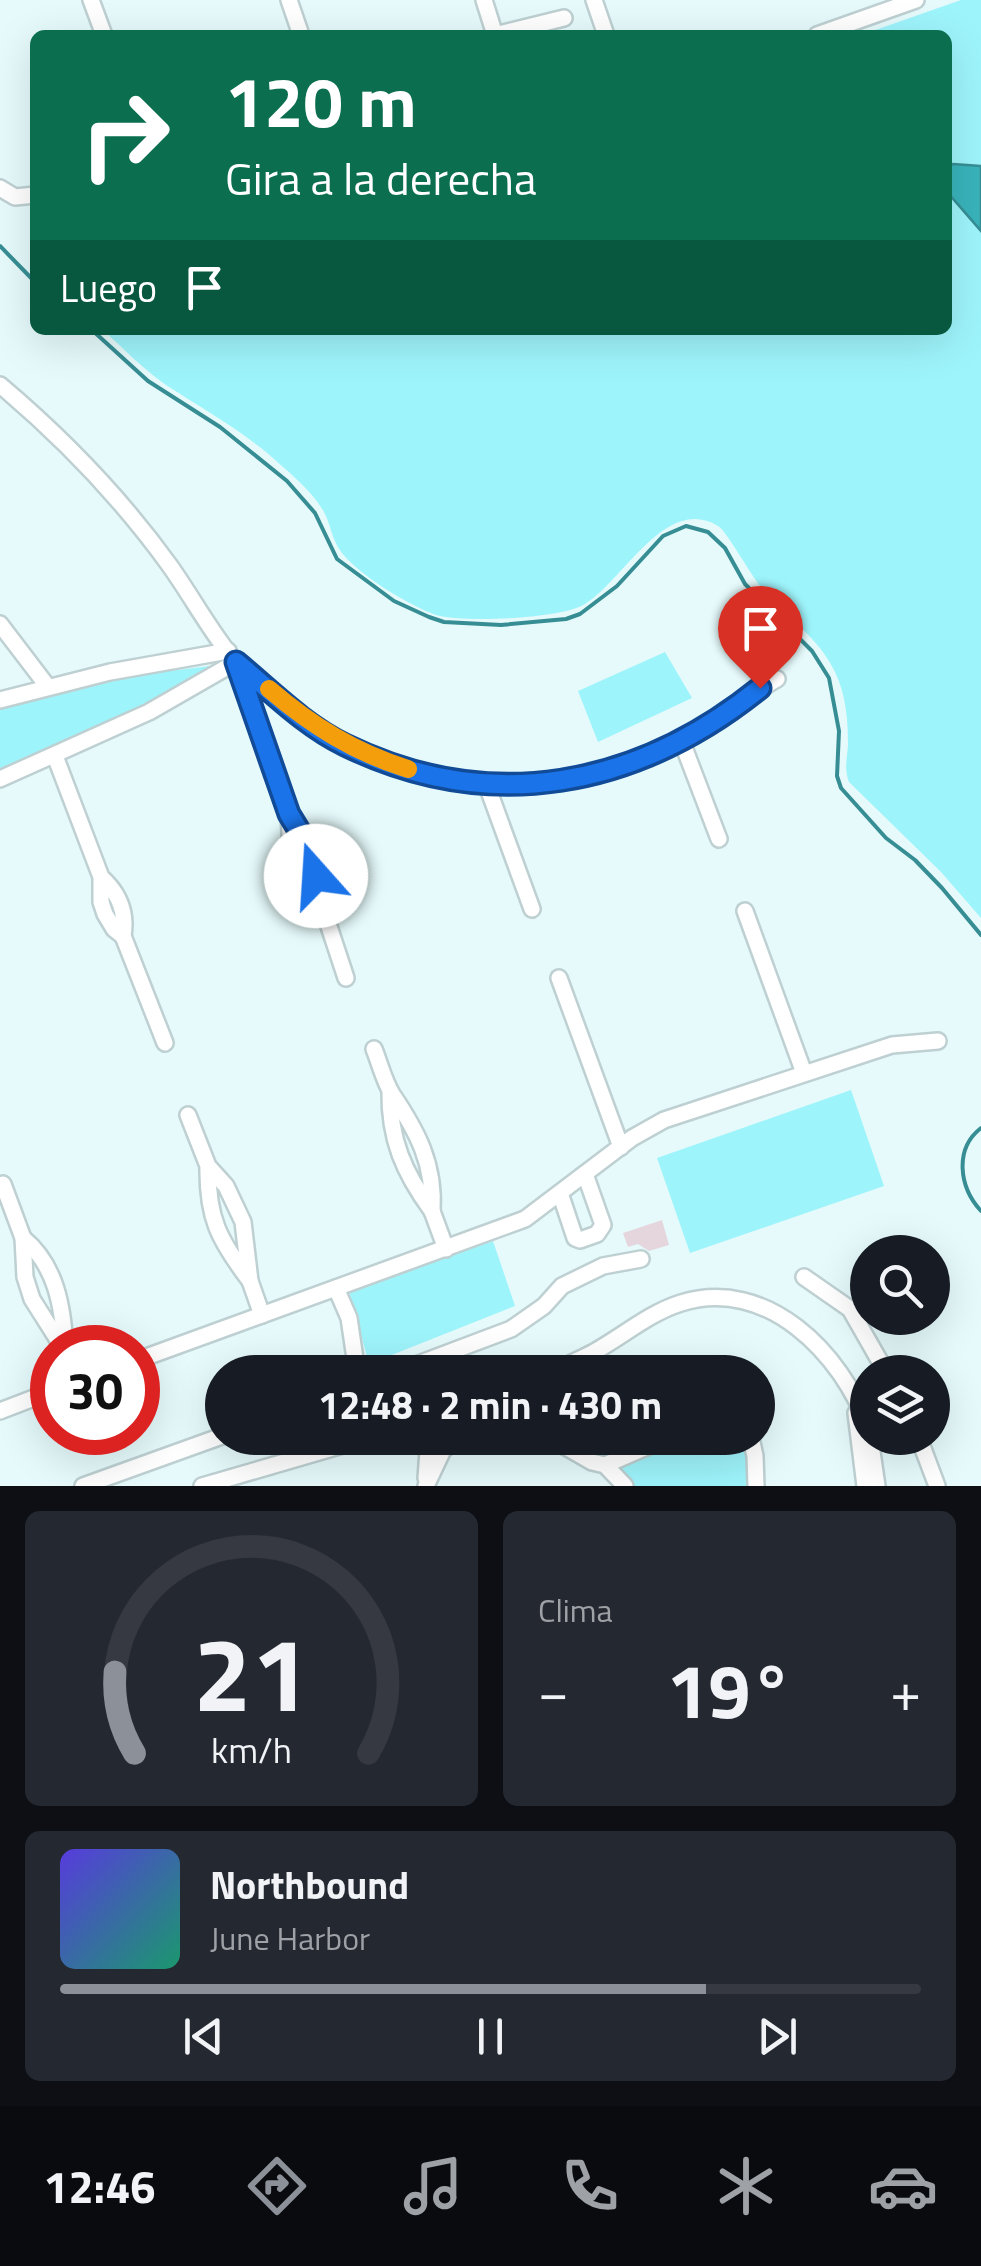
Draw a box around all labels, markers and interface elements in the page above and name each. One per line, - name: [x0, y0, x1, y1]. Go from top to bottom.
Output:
- text: 120 m: [225, 48, 417, 154]
- icon: right: [60, 70, 190, 200]
- text: Gira a la derecha: [225, 144, 537, 212]
- text: Luego: [60, 259, 157, 317]
- icon: arrive: [177, 260, 232, 315]
- pin: [718, 586, 803, 689]
- icon: arrive: [733, 601, 788, 656]
- position arrow: [264, 824, 368, 928]
- map controls: [850, 1235, 950, 1455]
- button: search: [850, 1235, 950, 1335]
- speed limit sign: 30: [30, 1325, 160, 1455]
- button: layers: [850, 1355, 950, 1455]
- text: 12:48 · 2 min · 430 m: [318, 1376, 662, 1434]
- text: Clima: [538, 1586, 613, 1634]
- text: 21: [193, 1593, 310, 1751]
- text: 19°: [666, 1633, 793, 1747]
- text: −: [538, 1649, 569, 1732]
- text: +: [890, 1649, 921, 1732]
- text: km/h: [211, 1722, 292, 1777]
- text: Northbound: [210, 1856, 409, 1914]
- text: June Harbor: [210, 1914, 370, 1962]
- icon: previous: [176, 2009, 231, 2064]
- icon: pause: [463, 2009, 518, 2064]
- icon: next: [750, 2009, 805, 2064]
- icon: directions: [242, 2151, 312, 2221]
- icon: music: [398, 2151, 468, 2221]
- icon: phone: [555, 2151, 625, 2221]
- icon: climate: [711, 2151, 781, 2221]
- icon: car: [868, 2151, 938, 2221]
- text: 12:46: [43, 2152, 156, 2220]

